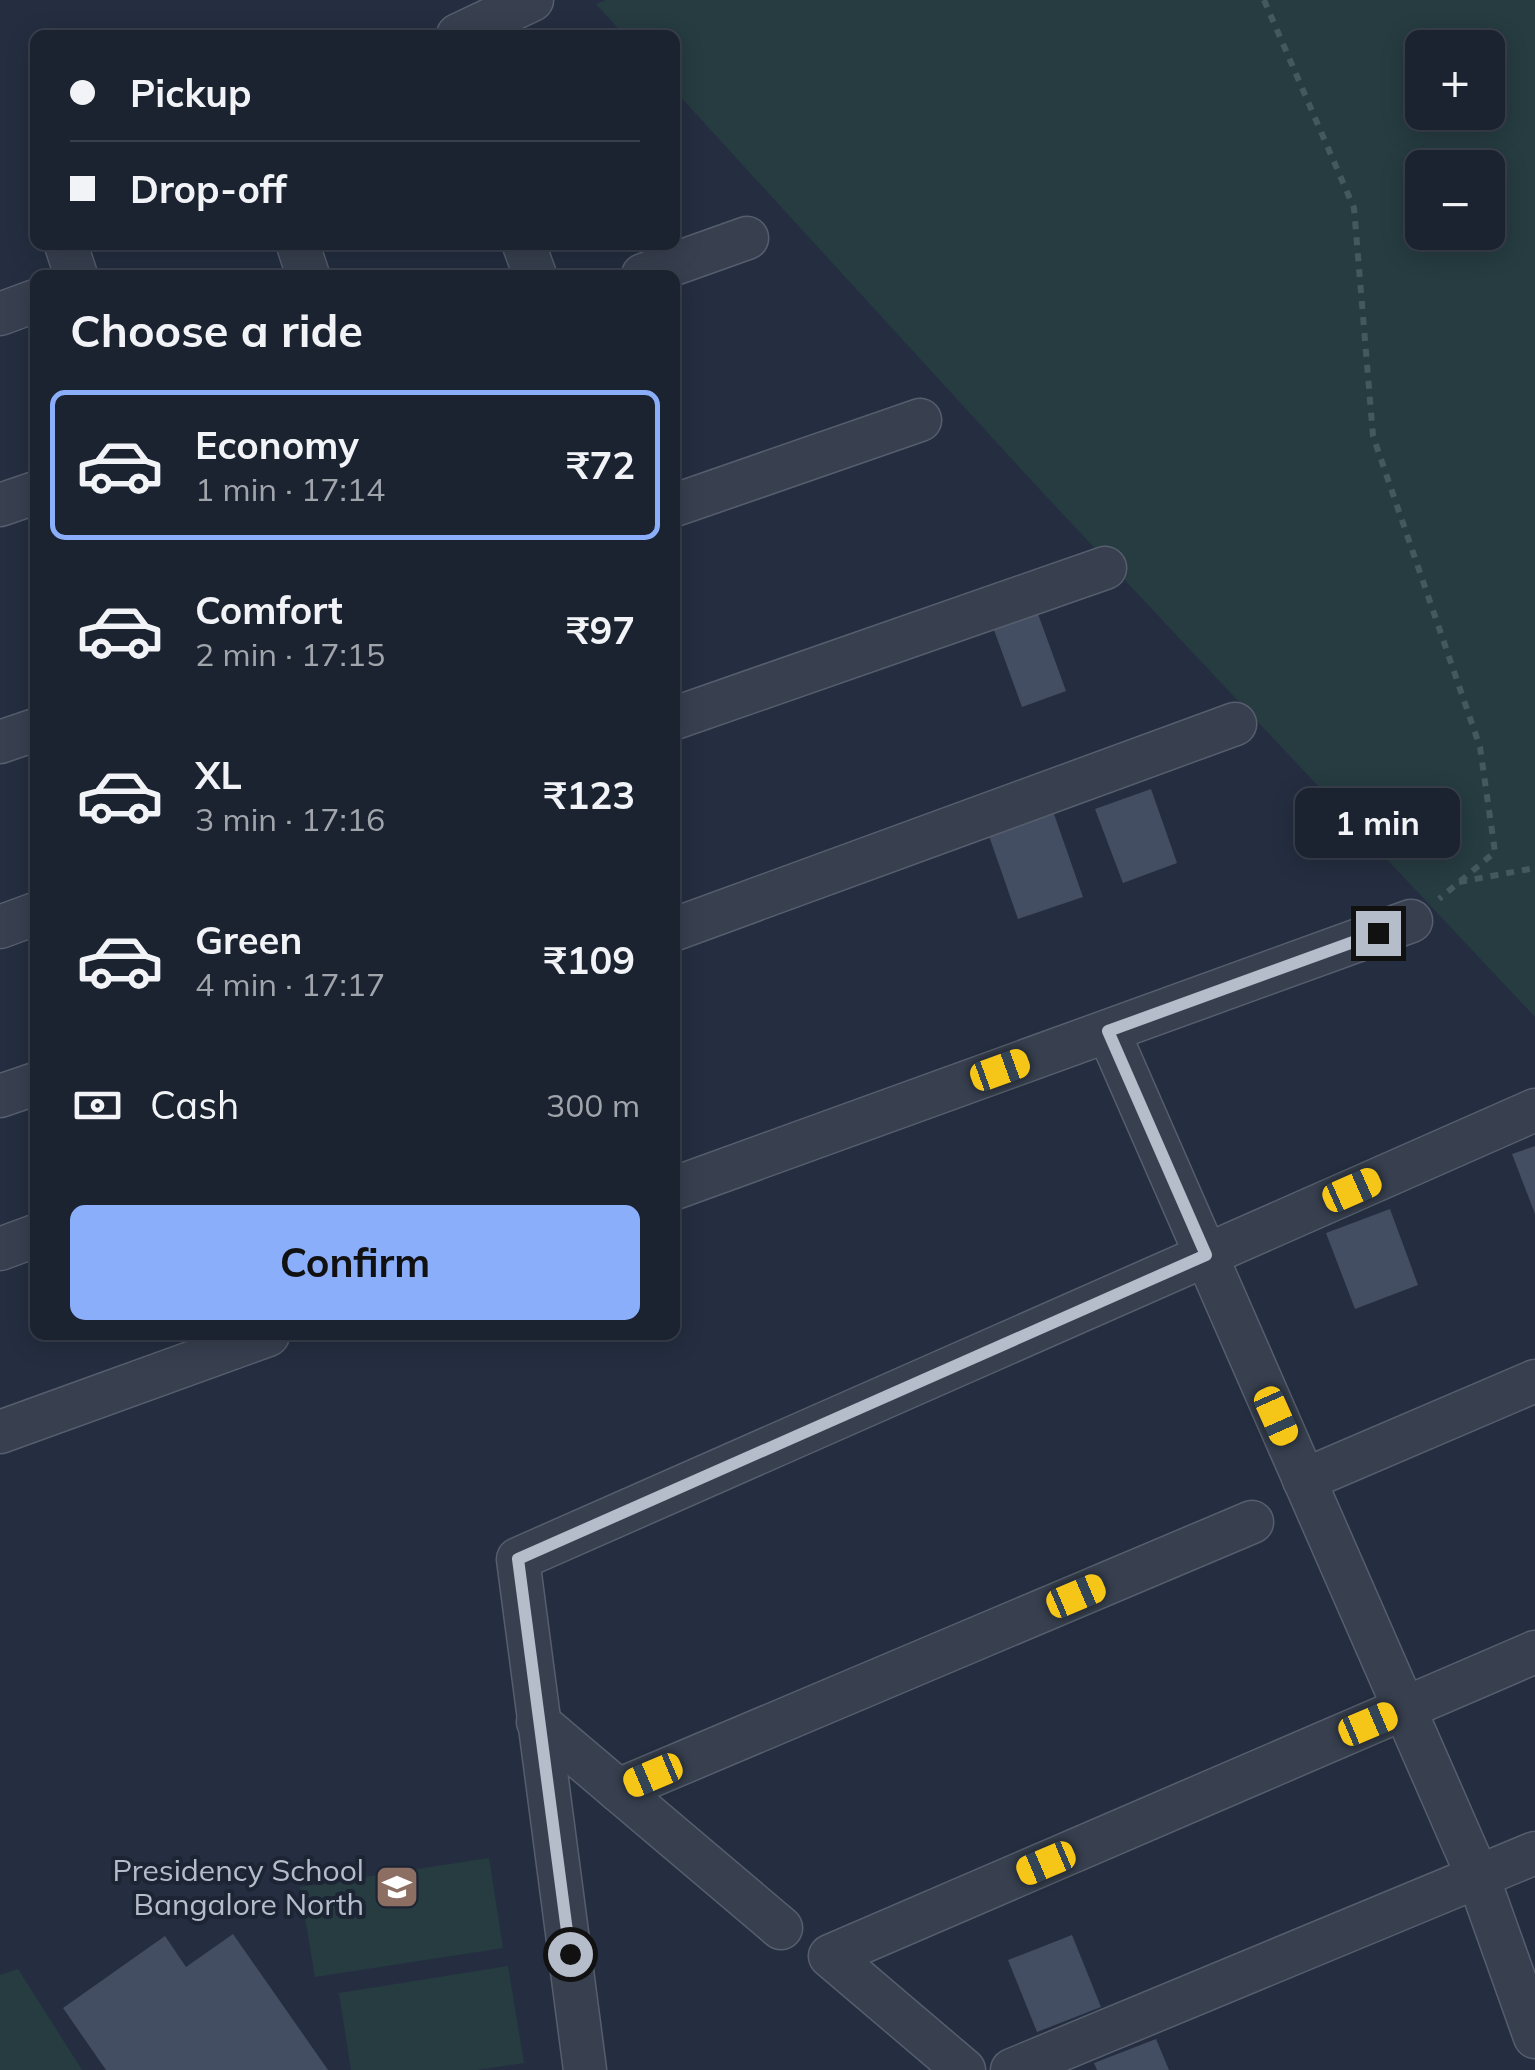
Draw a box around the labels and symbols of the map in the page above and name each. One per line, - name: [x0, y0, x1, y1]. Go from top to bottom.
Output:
- callout: 1 min: [1296, 788, 1460, 858]
- route end: [1356, 911, 1401, 956]
- car: [967, 1046, 1033, 1094]
- car: [1318, 1164, 1386, 1216]
- car: [1250, 1382, 1302, 1450]
- car: [1043, 1570, 1109, 1622]
- car: [1335, 1698, 1401, 1750]
- car: [620, 1749, 686, 1801]
- car: [1013, 1837, 1079, 1889]
- place label: Presidency School Bangalore North: [113, 1851, 364, 1923]
- school or university icon: Presidency School Bangalore North: [374, 1864, 420, 1910]
- route start: [548, 1932, 593, 1977]

